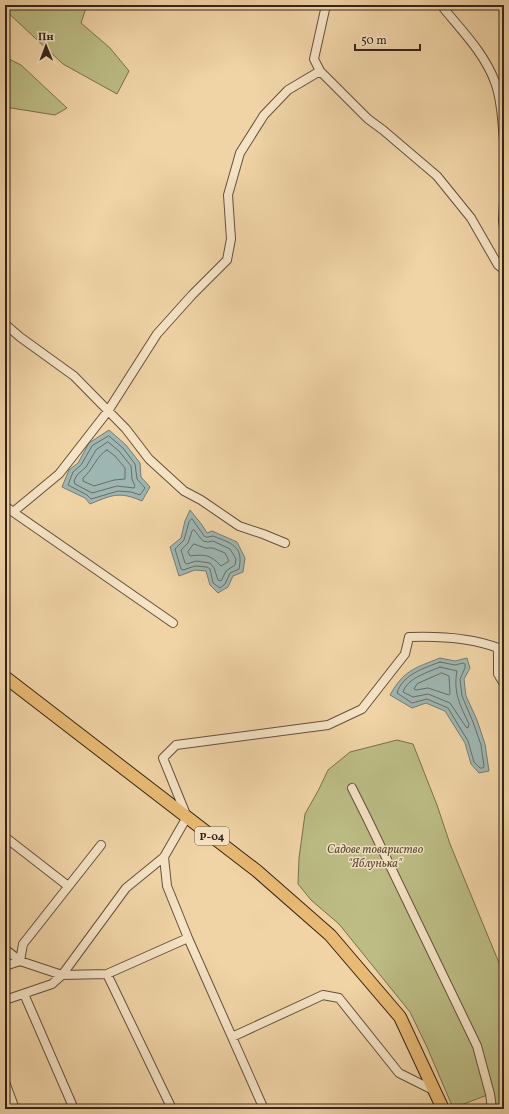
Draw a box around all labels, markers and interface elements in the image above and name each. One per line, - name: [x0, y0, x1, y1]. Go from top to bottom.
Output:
- north arrow: [26, 26, 66, 66]
- scale bar: [355, 26, 420, 52]
- text: Пн: [38, 30, 54, 45]
- text: 50 m: [361, 33, 387, 49]
- road number: Р-04: [195, 827, 229, 845]
- park label: Садове товариство "Яблунька": [327, 842, 424, 872]

